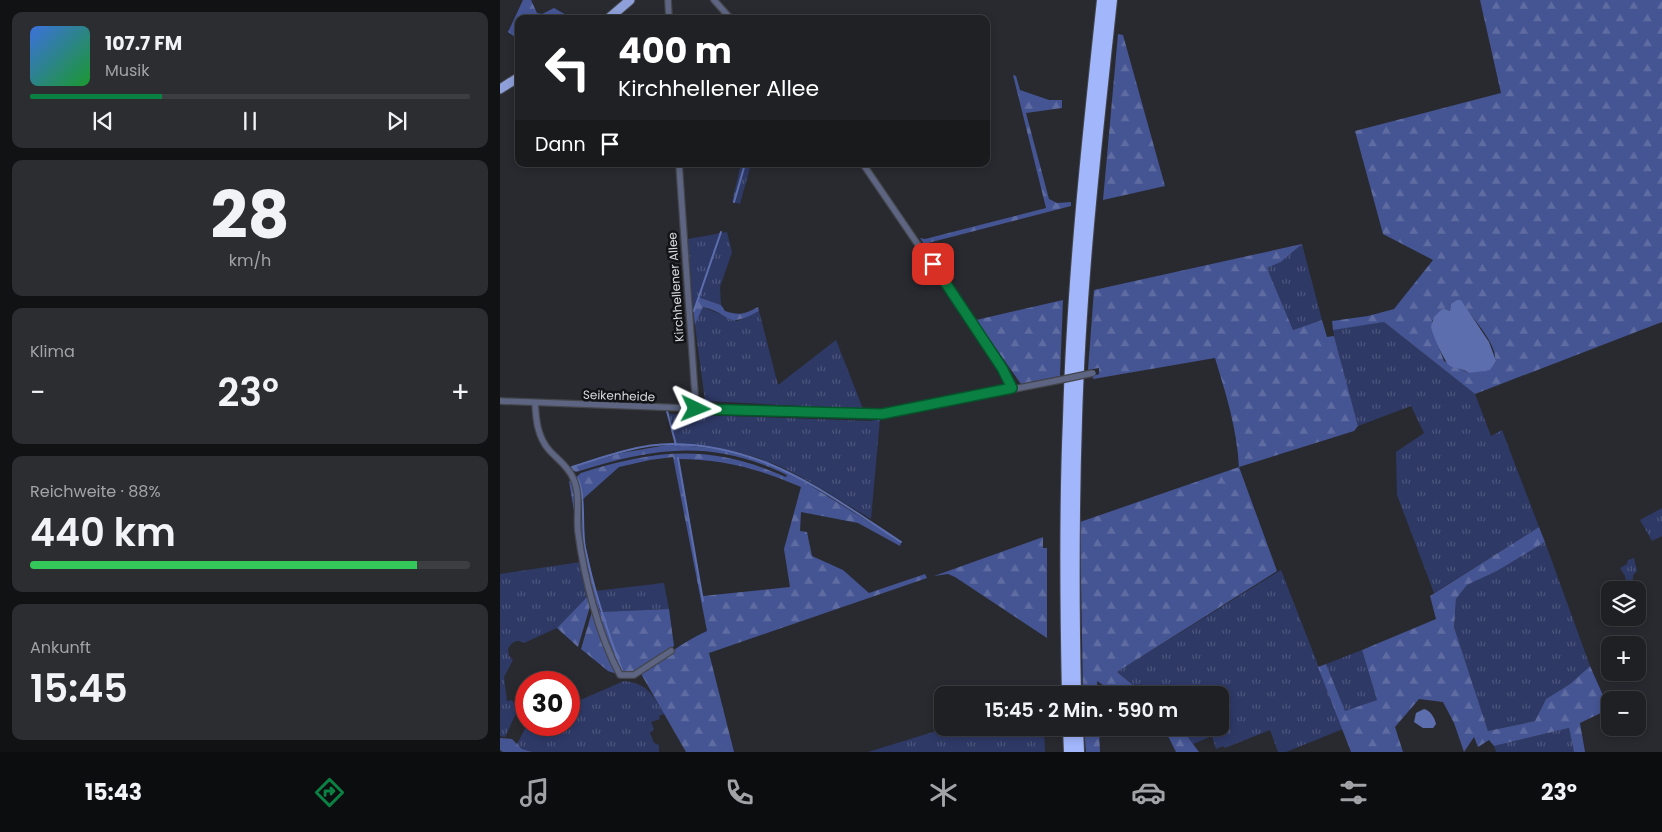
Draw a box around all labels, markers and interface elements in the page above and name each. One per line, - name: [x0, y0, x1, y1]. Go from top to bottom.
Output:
- text: 400 m: [618, 26, 732, 75]
- text: 107.7 FM: [105, 30, 182, 57]
- icon: left: [535, 35, 600, 100]
- text: Musik: [105, 59, 150, 82]
- text: Kirchhellener Allee: [618, 73, 819, 104]
- icon: previous: [89, 107, 117, 135]
- icon: pause: [236, 107, 264, 135]
- icon: next: [383, 107, 411, 135]
- icon: arrive: [596, 130, 624, 158]
- text: Dann: [535, 131, 586, 158]
- text: 28: [210, 170, 290, 261]
- street label: Kirchhellener Allee: [663, 232, 688, 342]
- pin: [912, 243, 954, 285]
- text: km/h: [229, 249, 271, 272]
- icon: arrive: [919, 250, 947, 278]
- text: Klima: [30, 340, 75, 363]
- text: 23°: [217, 366, 279, 419]
- text: −: [30, 373, 45, 412]
- text: +: [451, 373, 470, 412]
- position arrow: [669, 382, 721, 434]
- street label: Seikenheide: [583, 386, 655, 405]
- text: Reichweite · 88%: [30, 480, 161, 503]
- text: 440 km: [30, 506, 176, 559]
- map controls: [1601, 581, 1646, 736]
- button: layers: [1601, 581, 1646, 626]
- text: Ankunft: [30, 636, 91, 659]
- button: +: [1601, 636, 1646, 681]
- text: 15:45: [30, 662, 128, 715]
- speed limit sign: 30: [515, 671, 580, 736]
- button: −: [1601, 691, 1646, 736]
- text: 15:45 · 2 Min. · 590 m: [985, 697, 1178, 724]
- icon: directions: [312, 775, 347, 810]
- icon: music: [517, 775, 552, 810]
- icon: phone: [722, 775, 757, 810]
- icon: climate: [926, 775, 961, 810]
- icon: car: [1131, 775, 1166, 810]
- icon: filters: [1336, 775, 1371, 810]
- text: 15:43: [85, 777, 142, 808]
- text: 23°: [1541, 777, 1577, 808]

